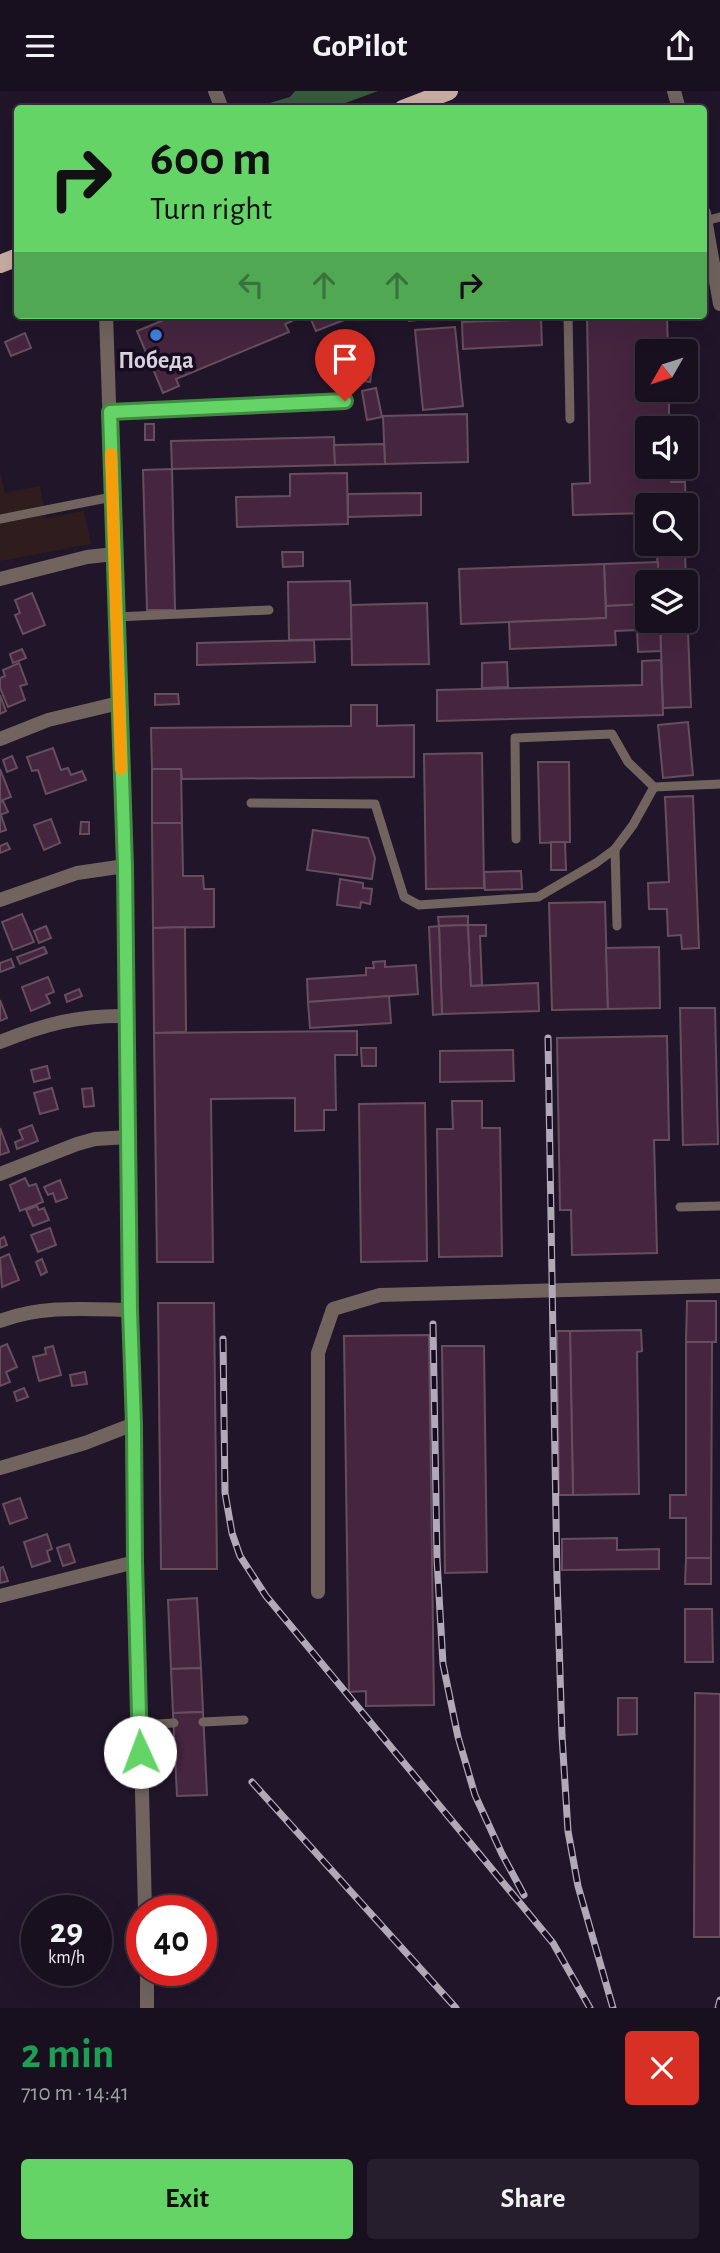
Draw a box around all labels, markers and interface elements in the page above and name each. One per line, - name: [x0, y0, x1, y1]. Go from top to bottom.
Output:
- icon: menu: [21, 27, 59, 65]
- icon: share: [661, 27, 699, 65]
- text: GoPilot: [313, 30, 407, 62]
- icon: right: [35, 133, 126, 224]
- text: 600 m: [150, 135, 272, 184]
- text: Turn right: [150, 193, 272, 225]
- icon: left: [232, 266, 270, 304]
- icon: ahead: [305, 266, 343, 304]
- icon: ahead: [378, 266, 416, 304]
- icon: right: [451, 266, 489, 304]
- marker: Победа: [148, 327, 164, 343]
- pin: [315, 329, 375, 401]
- north arrow: [635, 339, 698, 403]
- map controls: [635, 339, 698, 633]
- icon: arrive: [326, 340, 364, 378]
- place label: Победа: [118, 349, 194, 373]
- button: sound: [635, 416, 698, 479]
- button: search: [635, 493, 698, 556]
- button: layers: [635, 570, 698, 633]
- position arrow: [103, 1715, 177, 1789]
- speed limit sign: 40: [126, 1895, 217, 1986]
- text: 29: [50, 1914, 83, 1949]
- text: km/h: [48, 1949, 85, 1967]
- button: close: [625, 2031, 699, 2105]
- text: 2 min: [21, 2033, 114, 2075]
- text: 710 m · 14:41: [21, 2082, 129, 2105]
- button: Exit: [21, 2159, 353, 2239]
- button: Share: [367, 2159, 699, 2239]

